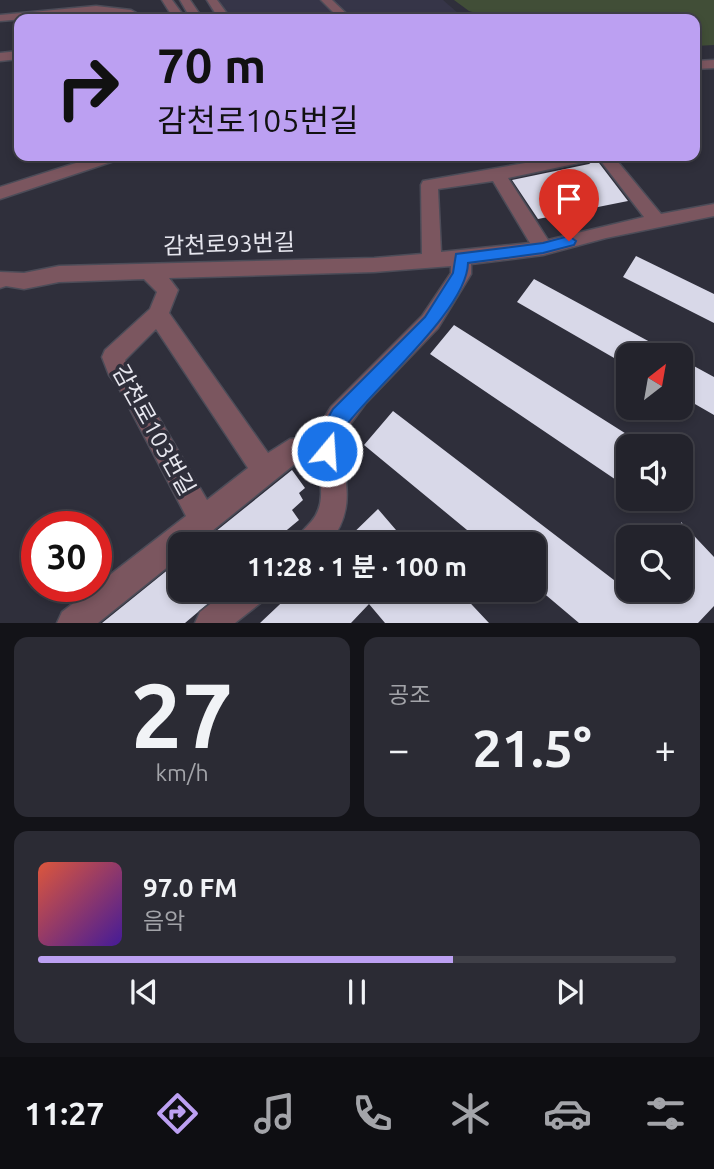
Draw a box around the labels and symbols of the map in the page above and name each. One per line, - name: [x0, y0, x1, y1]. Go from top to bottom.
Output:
- pin: [539, 169, 599, 241]
- street label: 감천로93번길: [163, 229, 295, 258]
- north arrow: [616, 343, 693, 420]
- street label: 감천로103번길: [108, 360, 200, 499]
- position arrow: [290, 414, 364, 488]
- speed limit sign: 30: [21, 511, 112, 602]

